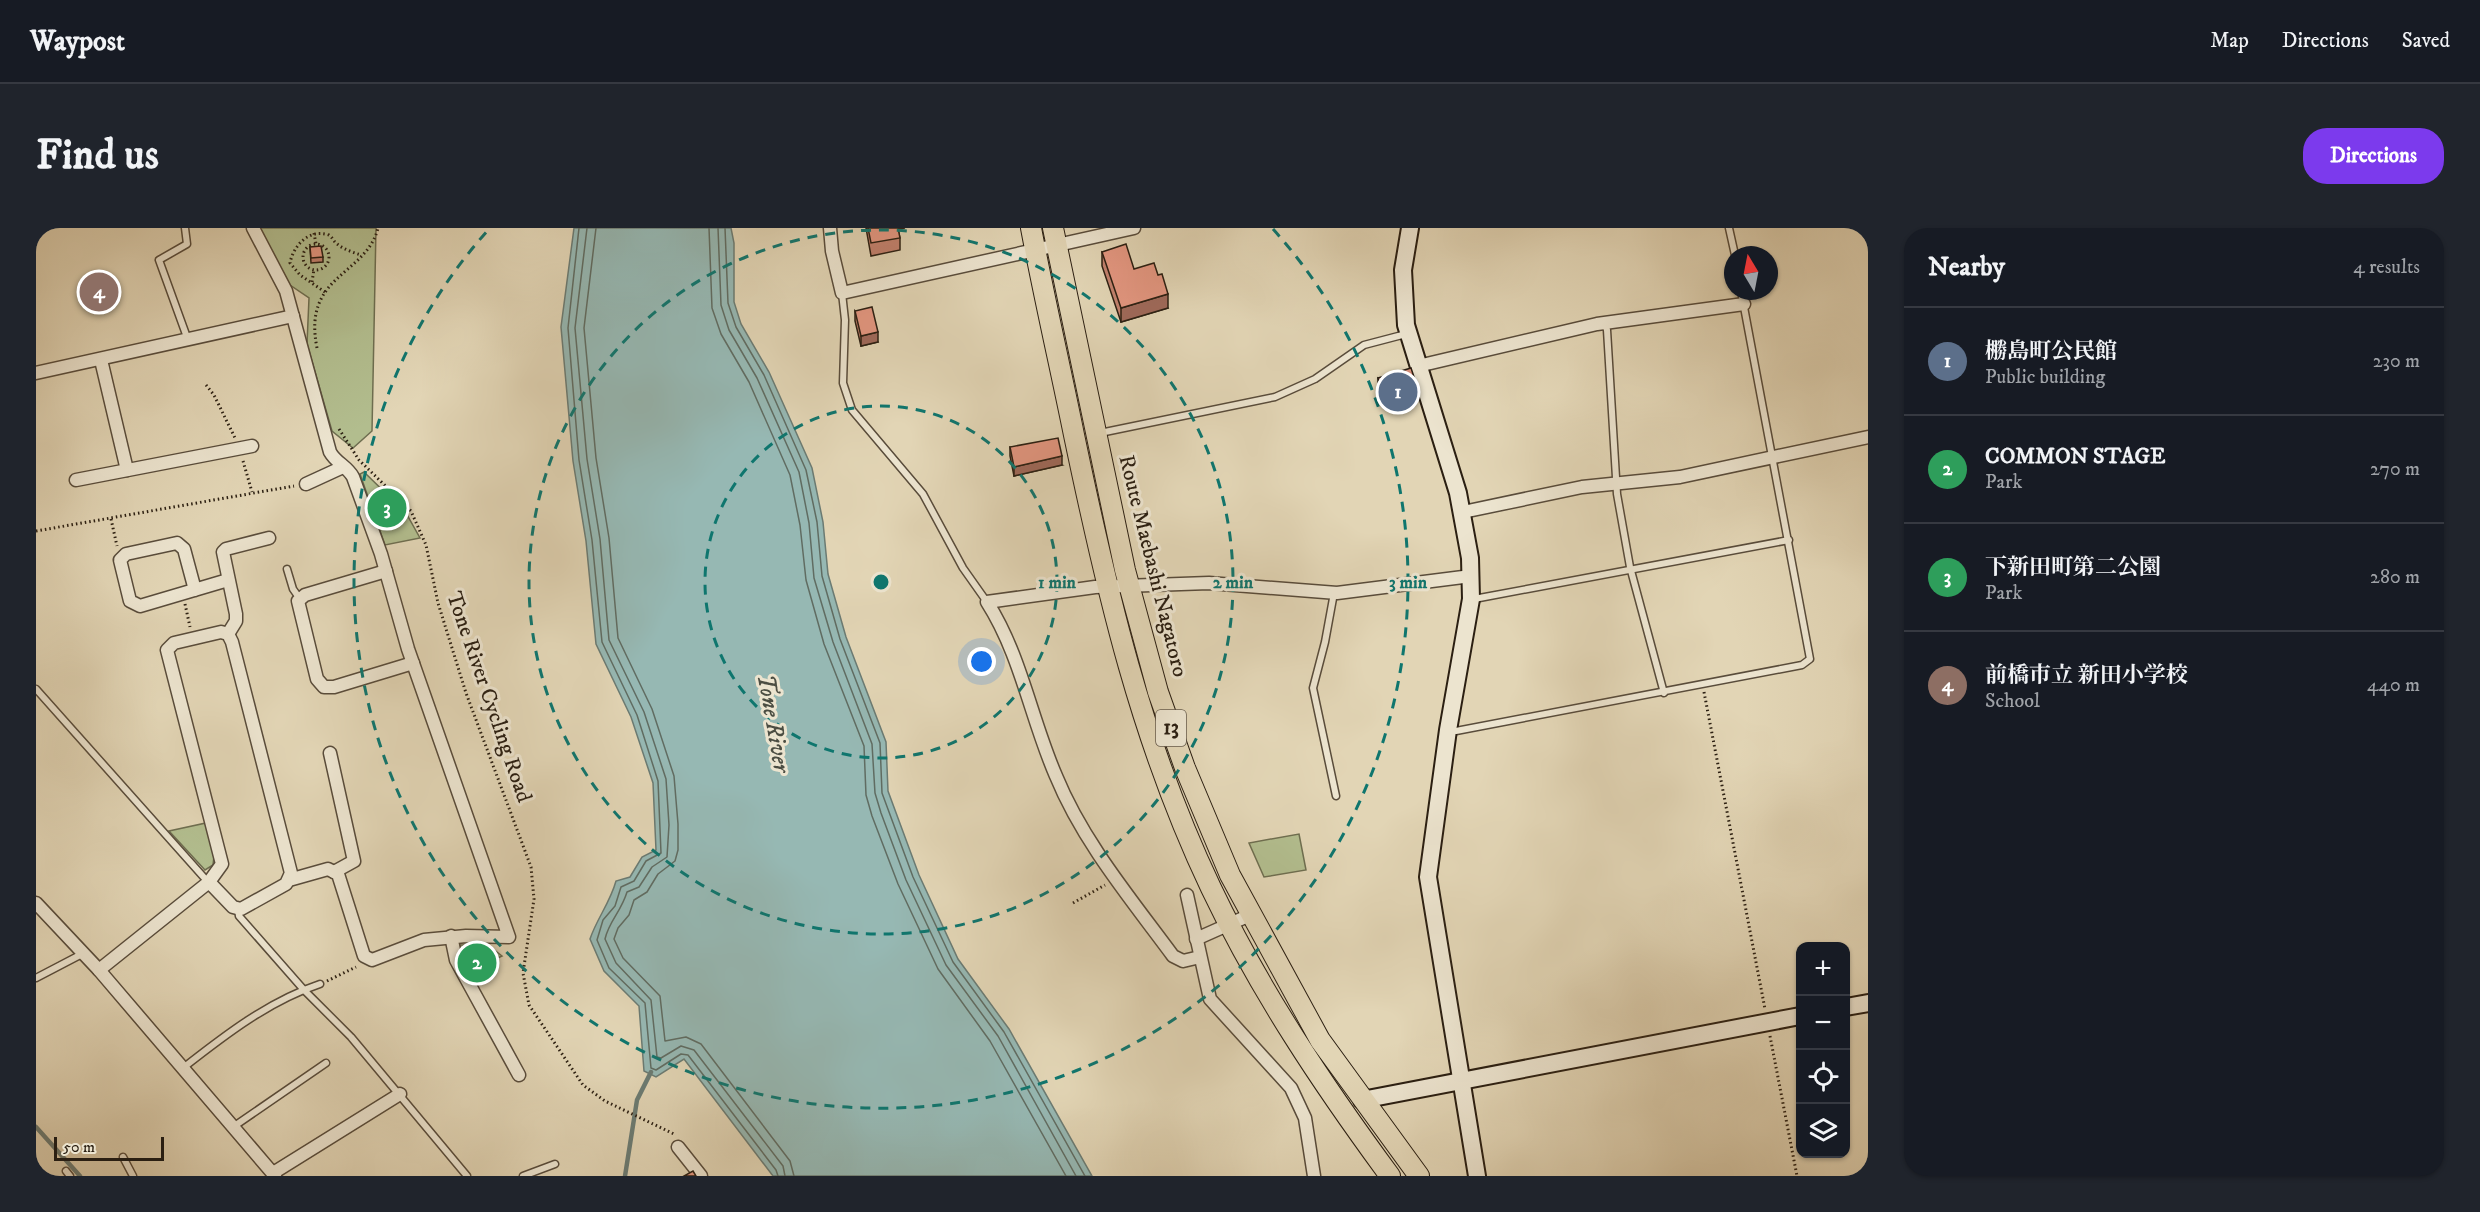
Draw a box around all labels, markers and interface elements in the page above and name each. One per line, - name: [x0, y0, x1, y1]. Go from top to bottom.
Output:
- text: Waypost: [30, 24, 125, 59]
- text: Map: [2210, 28, 2249, 54]
- text: Directions: [2282, 28, 2369, 54]
- text: Saved: [2402, 28, 2450, 54]
- button: Directions: [2303, 128, 2444, 184]
- text: Find us: [36, 130, 159, 182]
- north arrow: [1724, 246, 1778, 300]
- text: Nearby: [1928, 251, 2005, 284]
- text: 4 results: [2353, 255, 2420, 280]
- pin: 4: [80, 270, 118, 314]
- text: 橳島町公民館: [1985, 338, 2117, 365]
- text: 1: [1944, 349, 1951, 374]
- text: 230 m: [2373, 349, 2420, 374]
- text: Public building: [1985, 365, 2105, 390]
- pin: 1: [1378, 370, 1418, 414]
- text: COMMON STAGE: [1985, 443, 2166, 470]
- street label: Route Maebashi Nagatoro: [1112, 452, 1194, 680]
- text: 2: [1943, 457, 1952, 482]
- text: 270 m: [2370, 457, 2420, 482]
- text: Park: [1985, 470, 2022, 495]
- pin: 3: [368, 486, 406, 530]
- text: 下新田町第二公園: [1985, 554, 2161, 581]
- text: 3: [1944, 565, 1951, 590]
- text: 280 m: [2370, 565, 2420, 590]
- centre of rings: [871, 572, 891, 592]
- text: 1 min: [1038, 572, 1077, 594]
- text: 2 min: [1213, 572, 1254, 594]
- text: 3 min: [1389, 572, 1428, 594]
- text: Park: [1985, 581, 2022, 606]
- street label: Tone River Cycling Road: [440, 588, 538, 806]
- your location: [967, 647, 996, 676]
- text: 前橋市立 新田小学校: [1985, 662, 2188, 689]
- water label: Tone River: [750, 672, 797, 777]
- text: 4: [1942, 673, 1953, 698]
- text: 440 m: [2367, 673, 2420, 698]
- text: School: [1985, 689, 2040, 714]
- road number: 13: [1156, 710, 1186, 746]
- pin: 2: [458, 940, 496, 986]
- map controls: [1796, 942, 1850, 1158]
- button: +: [1796, 942, 1850, 996]
- button: −: [1796, 996, 1850, 1050]
- button: locate: [1796, 1050, 1850, 1104]
- button: layers: [1796, 1104, 1850, 1158]
- scale bar: [54, 1134, 164, 1162]
- text: 50 m: [63, 1137, 95, 1157]

